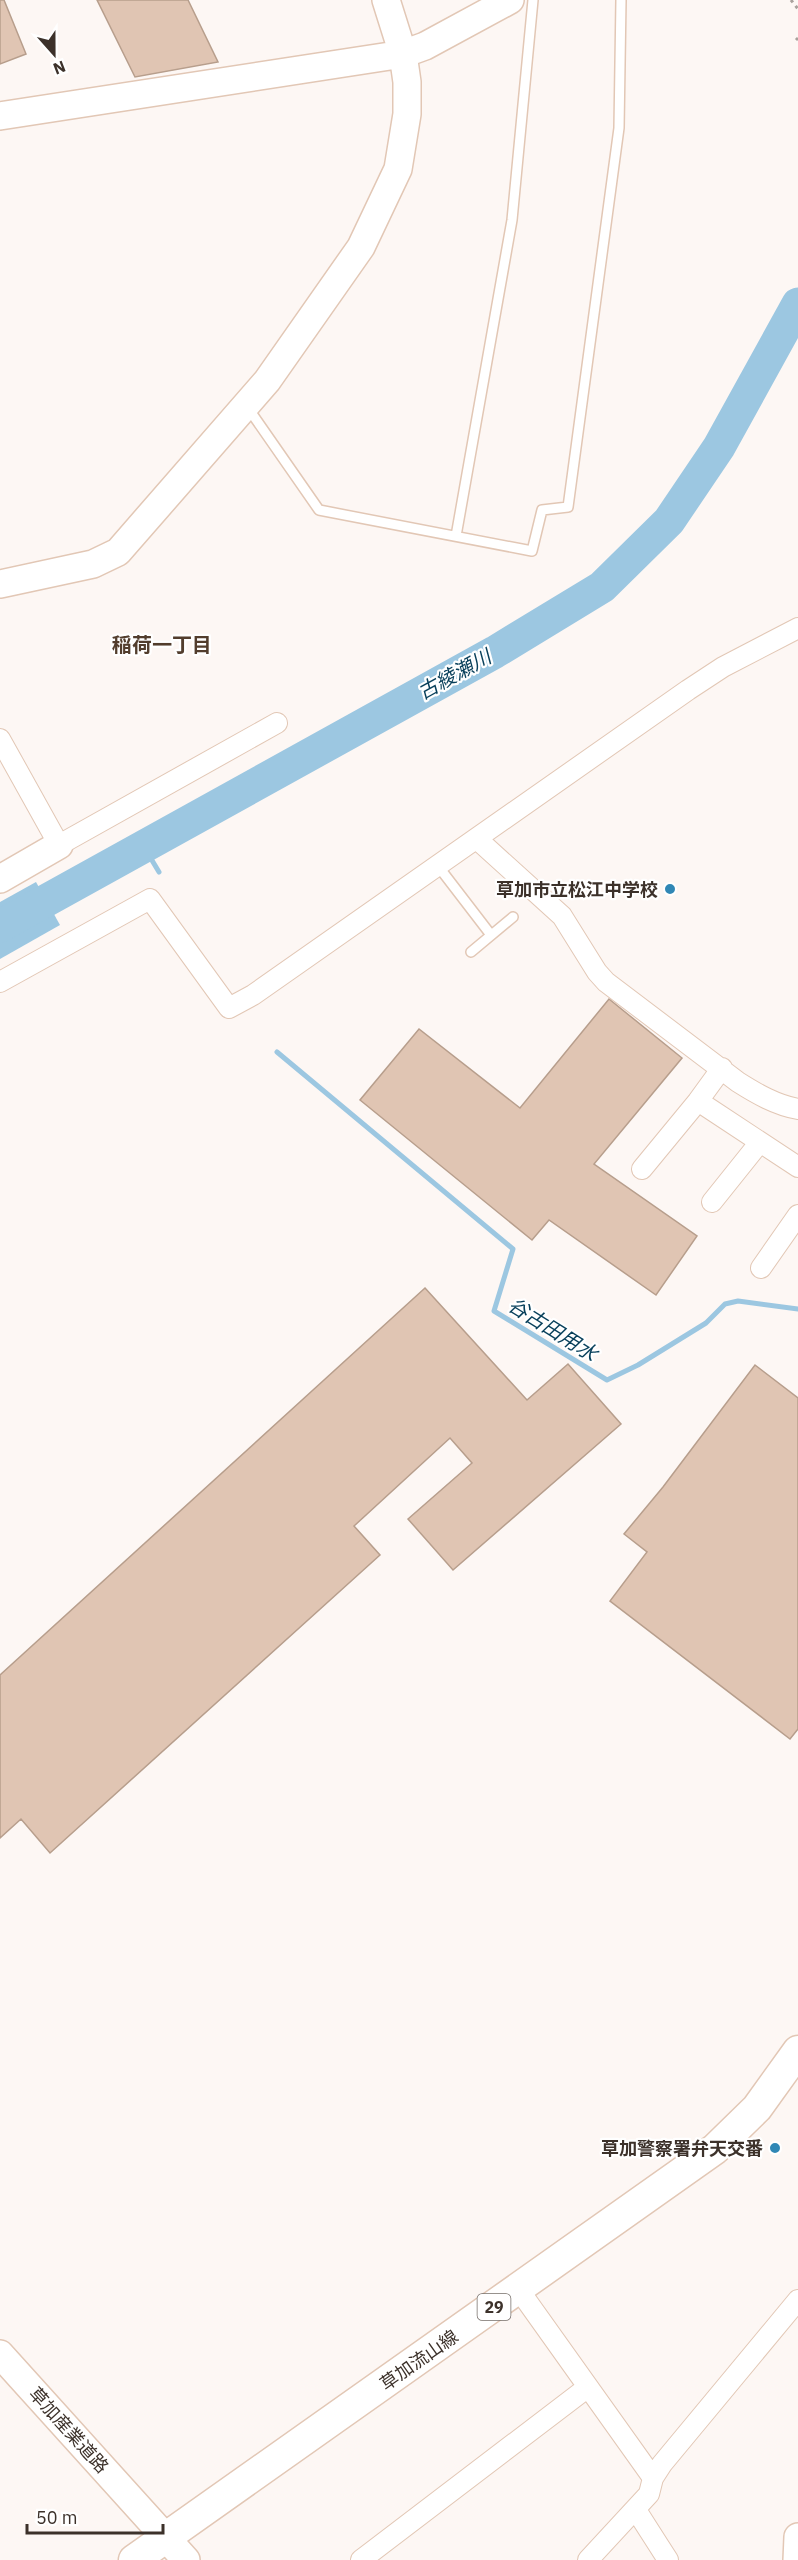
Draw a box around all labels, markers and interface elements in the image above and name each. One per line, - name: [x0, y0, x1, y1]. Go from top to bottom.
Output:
- north arrow: [24, 24, 84, 84]
- text: N: [50, 57, 68, 79]
- district label: 稲荷一丁目: [112, 631, 212, 658]
- water label: 古綾瀬川: [412, 642, 497, 705]
- place label: 草加市立松江中学校: [496, 878, 658, 901]
- marker: 草加市立松江中学校: [663, 882, 677, 896]
- water label: 谷古田用水: [503, 1291, 604, 1368]
- place label: 草加警察署弁天交番: [601, 2137, 763, 2160]
- marker: 草加警察署弁天交番: [768, 2141, 782, 2155]
- road number: 29: [478, 2294, 510, 2320]
- street label: 草加流山線: [376, 2325, 462, 2395]
- street label: 草加産業道路: [24, 2382, 114, 2478]
- scale bar: [27, 2497, 164, 2535]
- text: 50 m: [36, 2506, 78, 2529]

